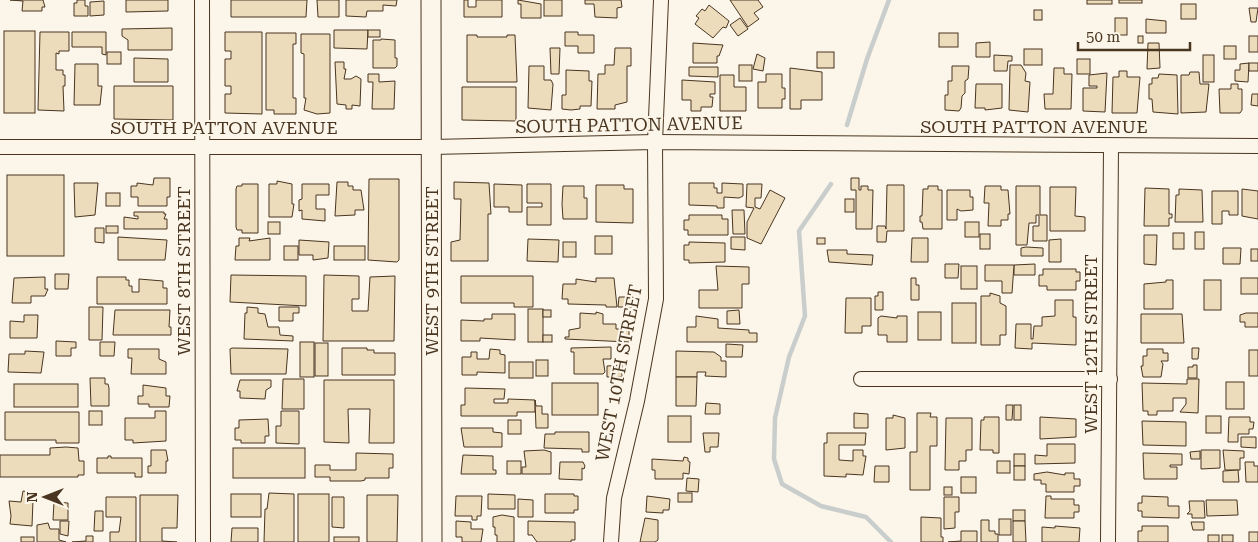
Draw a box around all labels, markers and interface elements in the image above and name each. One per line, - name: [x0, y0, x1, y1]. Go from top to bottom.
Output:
- scale bar: [1078, 20, 1190, 52]
- text: 50 m: [1086, 28, 1121, 46]
- street label: SOUTH PATTON AVENUE: [515, 112, 743, 137]
- street label: SOUTH PATTON AVENUE: [920, 116, 1148, 137]
- street label: SOUTH PATTON AVENUE: [110, 117, 338, 138]
- street label: WEST 8TH STREET: [173, 186, 194, 356]
- street label: WEST 9TH STREET: [421, 186, 442, 356]
- street label: WEST 12TH STREET: [1080, 254, 1101, 434]
- street label: WEST 10TH STREET: [591, 283, 646, 463]
- north arrow: [20, 472, 70, 522]
- text: N: [24, 491, 40, 502]

